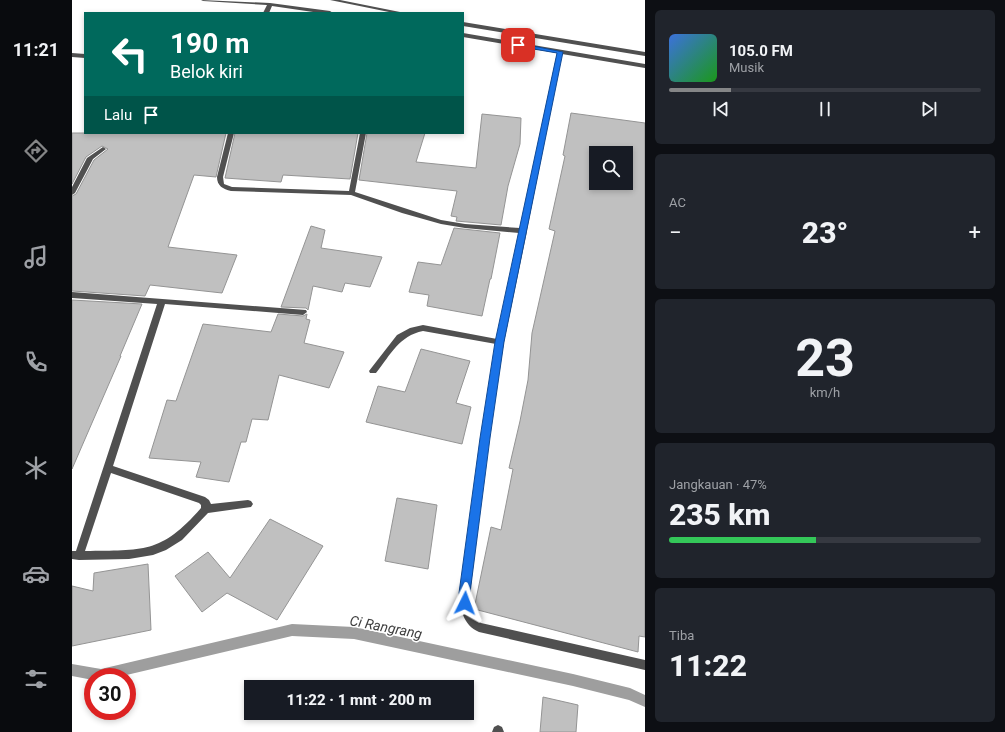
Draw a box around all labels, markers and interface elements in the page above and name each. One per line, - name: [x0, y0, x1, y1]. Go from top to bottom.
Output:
- text: 190 m: [170, 27, 249, 60]
- icon: left: [104, 28, 156, 80]
- pin: [501, 28, 535, 62]
- icon: arrive: [507, 34, 529, 56]
- text: 11:21: [13, 39, 59, 60]
- text: 105.0 FM: [729, 42, 793, 60]
- text: Musik: [729, 60, 764, 75]
- text: Belok kiri: [170, 61, 243, 82]
- icon: previous: [710, 98, 732, 120]
- icon: pause: [814, 98, 836, 120]
- icon: next: [918, 98, 940, 120]
- icon: arrive: [140, 104, 162, 126]
- text: Lalu: [104, 106, 132, 124]
- icon: directions: [22, 137, 50, 165]
- map controls: [589, 146, 633, 190]
- button: search: [589, 146, 633, 190]
- text: AC: [669, 195, 686, 210]
- text: 23°: [802, 215, 848, 250]
- text: −: [669, 220, 682, 245]
- text: +: [969, 220, 981, 245]
- icon: music: [22, 243, 50, 271]
- text: 23: [795, 328, 855, 389]
- icon: phone: [22, 348, 50, 376]
- text: km/h: [810, 385, 840, 400]
- icon: climate: [22, 454, 50, 482]
- text: Jangkauan · 47%: [669, 477, 767, 492]
- text: 235 km: [669, 497, 771, 532]
- icon: car: [22, 560, 50, 588]
- position arrow: [444, 582, 486, 624]
- water label: Ci Rangrang: [348, 612, 424, 642]
- text: Tiba: [669, 628, 694, 643]
- text: 11:22: [669, 648, 747, 683]
- icon: filters: [22, 665, 50, 693]
- speed limit sign: 30: [84, 668, 136, 720]
- text: 11:22 · 1 mnt · 200 m: [287, 691, 431, 709]

